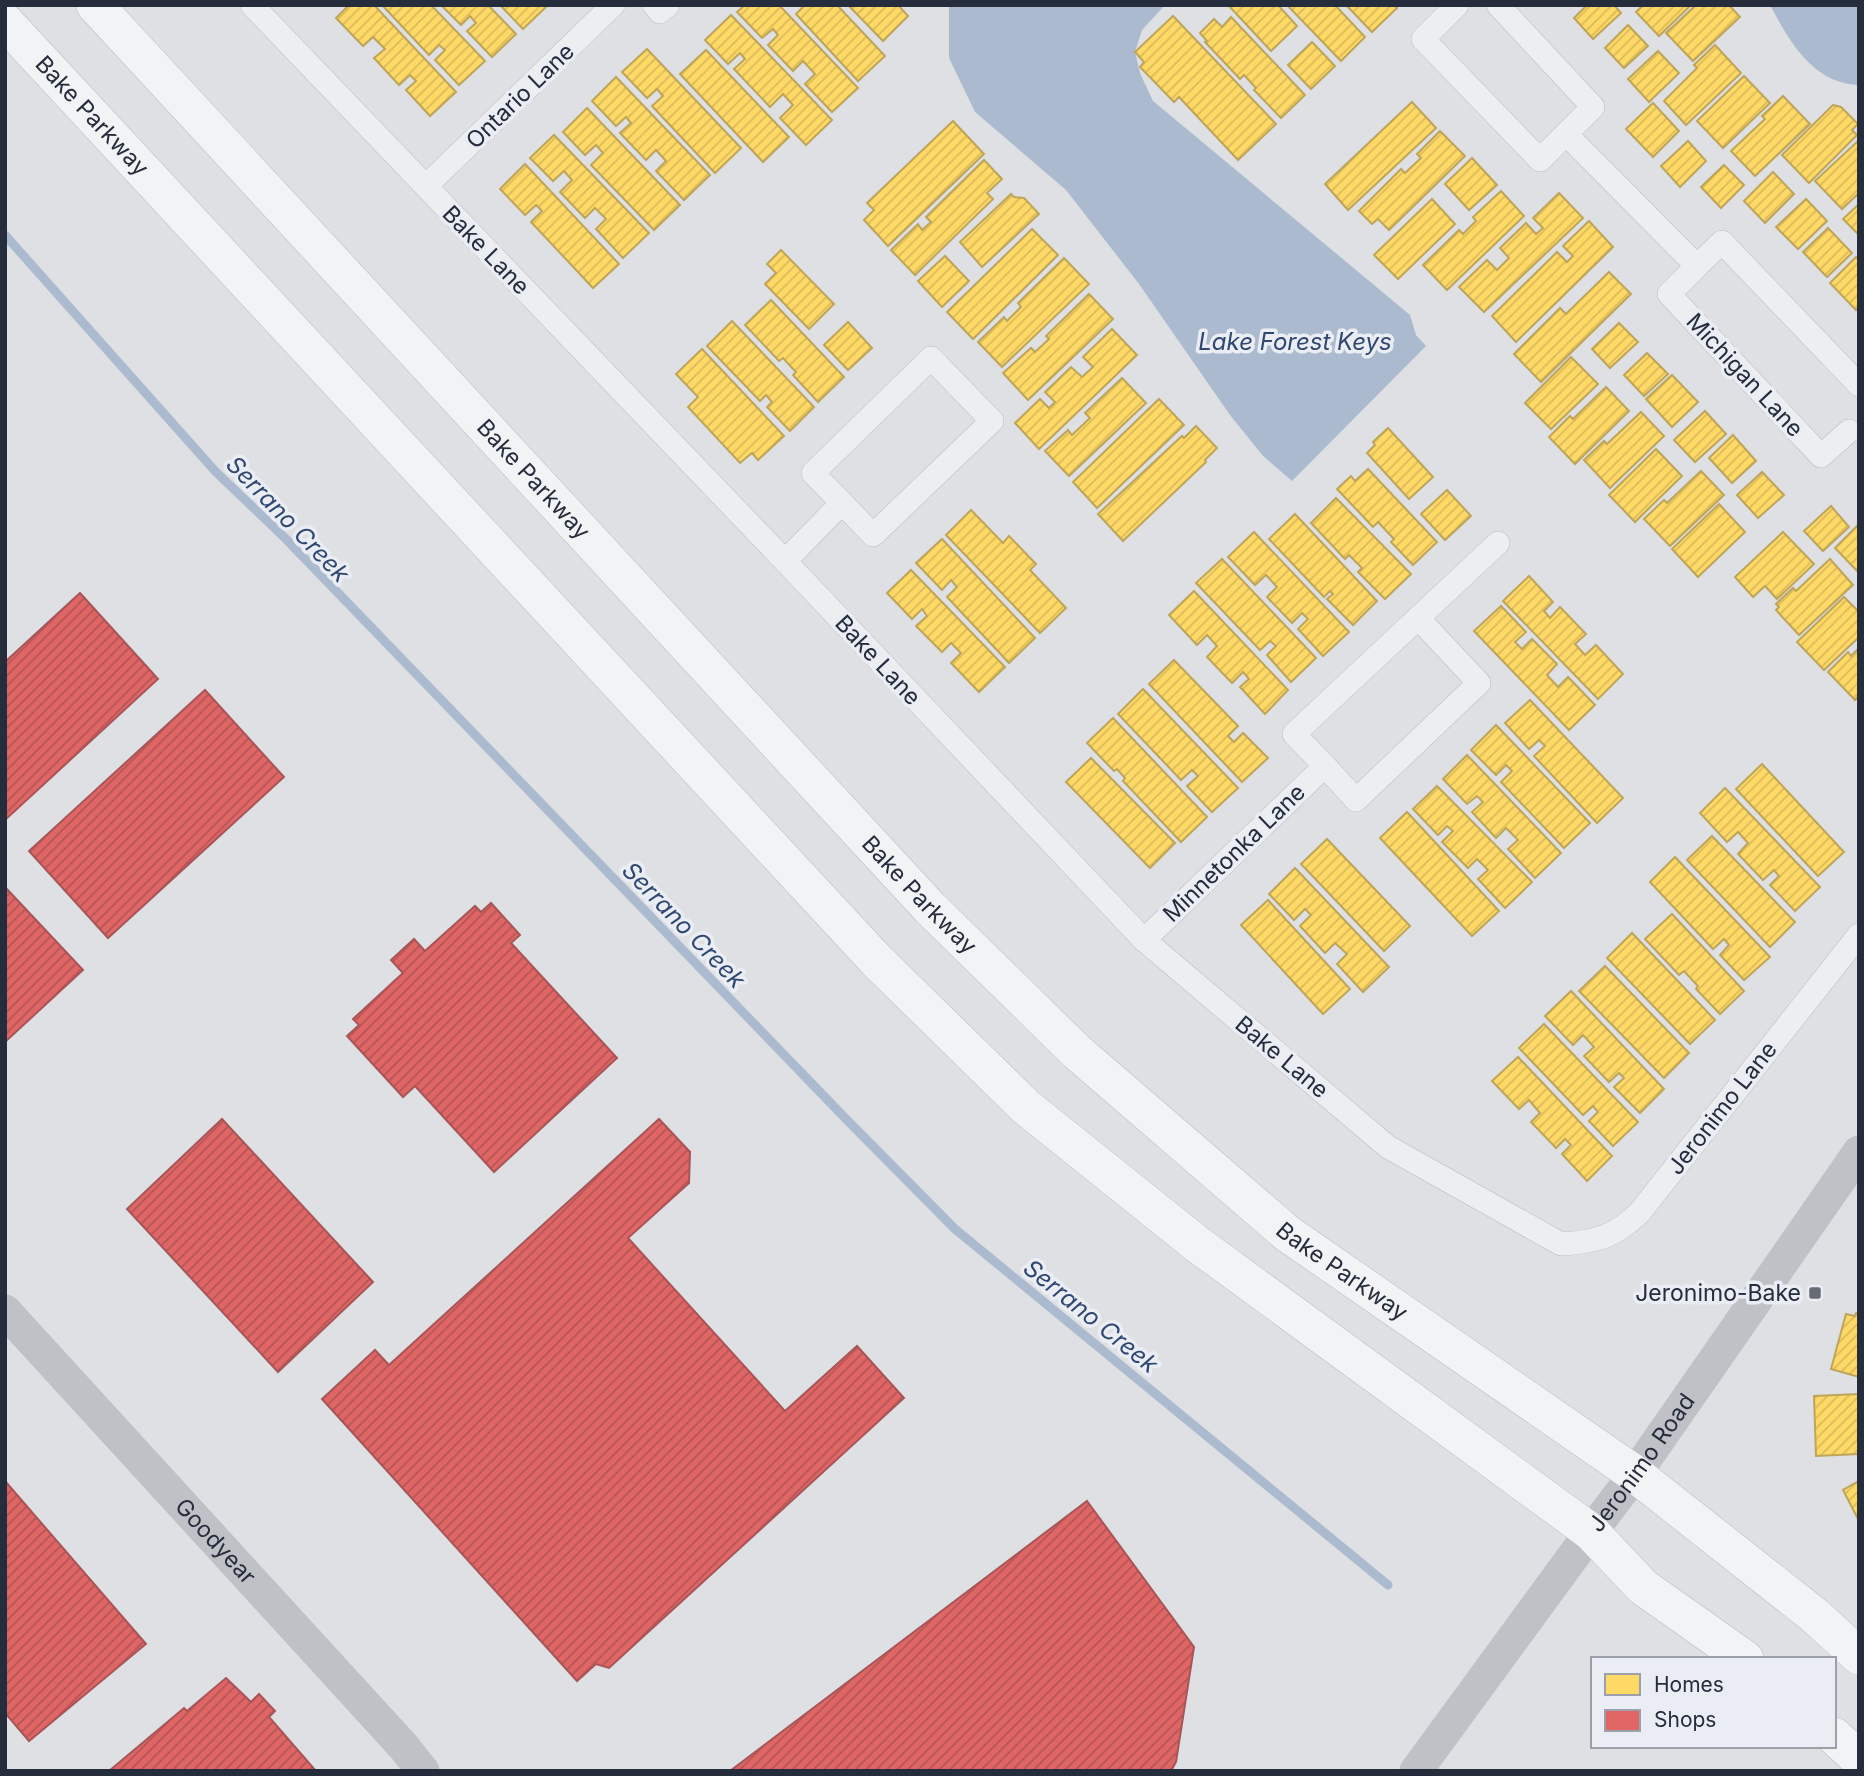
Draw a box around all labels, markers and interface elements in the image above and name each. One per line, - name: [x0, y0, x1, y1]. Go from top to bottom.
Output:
- street label: Ontario Lane: [460, 37, 580, 155]
- street label: Bake Parkway: [30, 50, 155, 182]
- street label: Bake Lane: [437, 200, 535, 300]
- street label: Michigan Lane: [1681, 307, 1809, 443]
- water label: Lake Forest Keys: [1198, 327, 1392, 356]
- street label: Bake Parkway: [471, 413, 596, 545]
- water label: Serrano Creek: [220, 450, 356, 589]
- street label: Bake Lane: [829, 609, 927, 711]
- street label: Minnetonka Lane: [1157, 778, 1311, 928]
- street label: Bake Parkway: [856, 830, 983, 960]
- water label: Serrano Creek: [616, 856, 752, 995]
- street label: Bake Lane: [1230, 1010, 1334, 1104]
- street label: Jeronimo Lane: [1661, 1036, 1783, 1180]
- street label: Bake Parkway: [1270, 1216, 1413, 1327]
- water label: Serrano Creek: [1018, 1253, 1165, 1379]
- place label: Jeronimo-Bake: [1635, 1279, 1801, 1307]
- marker: Jeronimo-Bake: [1807, 1285, 1823, 1301]
- street label: Jeronimo Road: [1582, 1388, 1701, 1537]
- street label: Goodyear: [169, 1492, 262, 1590]
- legend: [1591, 1657, 1836, 1748]
- text: Homes: [1654, 1672, 1724, 1697]
- text: Shops: [1654, 1707, 1716, 1732]

